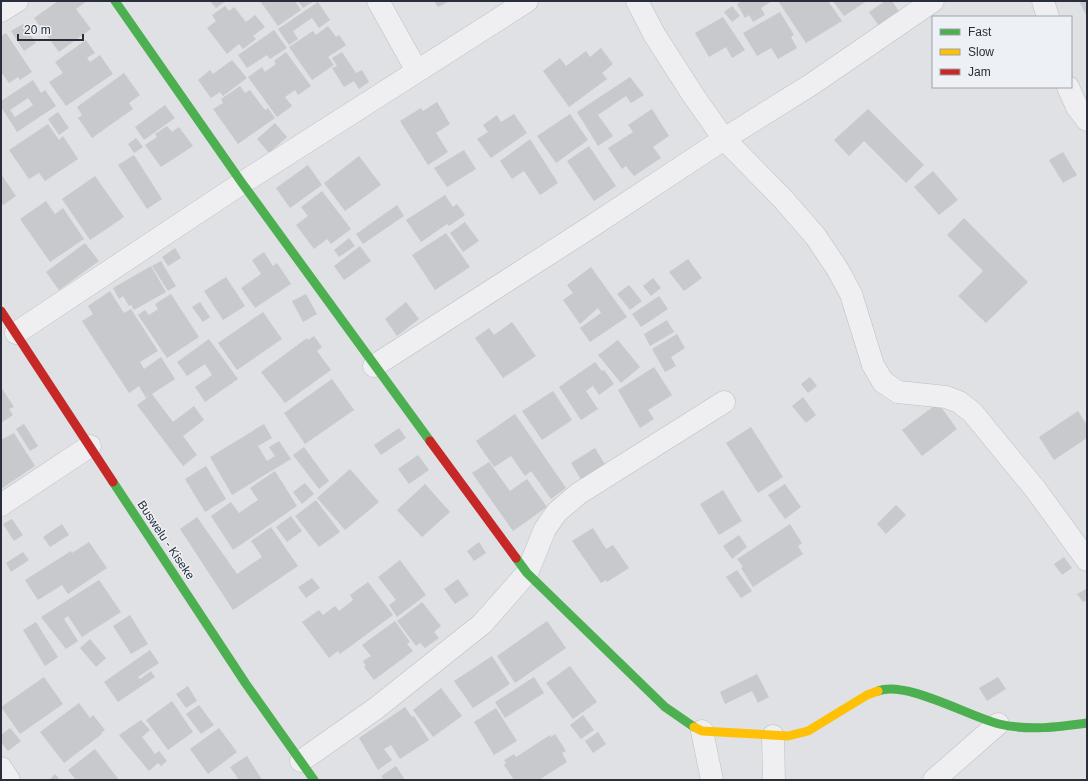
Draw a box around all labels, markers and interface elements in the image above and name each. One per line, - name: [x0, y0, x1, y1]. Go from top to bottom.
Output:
- scale bar: [18, 16, 83, 42]
- legend: [932, 16, 1072, 88]
- text: 20 m: [24, 23, 51, 37]
- text: Fast: [968, 25, 992, 39]
- text: Slow: [968, 45, 994, 59]
- text: Jam: [968, 65, 991, 79]
- street label: Buswelu - Kiseke: [134, 498, 198, 582]

